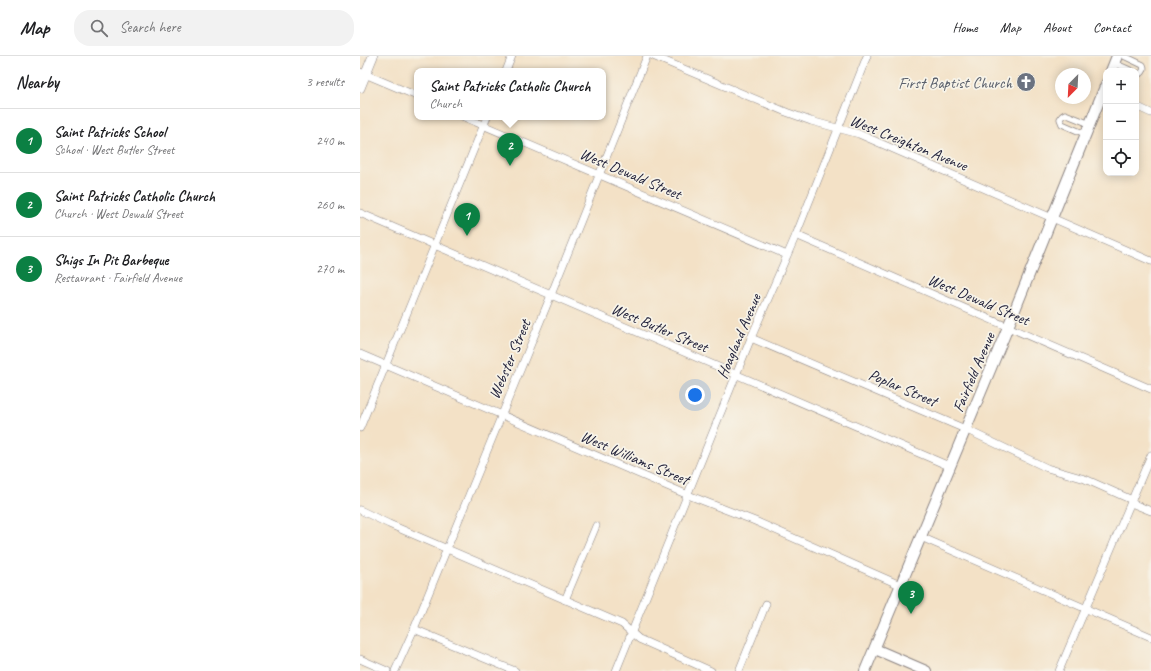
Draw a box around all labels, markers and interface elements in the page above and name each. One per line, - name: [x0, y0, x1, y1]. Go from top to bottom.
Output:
- search box: [74, 10, 354, 46]
- text: Map: [20, 16, 50, 40]
- icon: search: [88, 17, 110, 39]
- text: Search here: [120, 18, 181, 37]
- text: Home: [952, 19, 978, 36]
- text: Map: [1000, 19, 1021, 36]
- text: About: [1043, 19, 1071, 36]
- text: Contact: [1093, 19, 1131, 36]
- popup: [414, 68, 606, 120]
- north arrow: [1055, 68, 1091, 104]
- map controls: [1103, 68, 1139, 176]
- button: +: [1103, 68, 1139, 104]
- church icon: First Baptist Church: [1015, 71, 1037, 93]
- text: Nearby: [16, 72, 59, 93]
- place label: First Baptist Church: [898, 73, 1013, 93]
- text: 3 results: [306, 74, 344, 90]
- text: Saint Patricks Catholic Church: [430, 77, 590, 96]
- text: Church: [430, 96, 462, 112]
- button: −: [1103, 104, 1139, 140]
- street label: West Creighton Avenue: [847, 110, 972, 176]
- text: Saint Patricks School: [54, 123, 166, 142]
- text: 1: [26, 133, 32, 149]
- text: 240 m: [316, 133, 344, 149]
- pin: 2: [497, 133, 523, 166]
- button: locate: [1103, 140, 1139, 176]
- text: School · West Butler Street: [54, 142, 174, 158]
- street label: West Dewald Street: [577, 144, 686, 205]
- text: Saint Patricks Catholic Church: [54, 187, 215, 206]
- text: 2: [26, 197, 32, 213]
- text: 260 m: [316, 197, 344, 213]
- pin: 1: [454, 203, 480, 236]
- text: Church · West Dewald Street: [54, 206, 183, 222]
- text: Shigs In Pit Barbeque: [54, 251, 169, 270]
- text: 3: [26, 261, 32, 277]
- text: 270 m: [316, 261, 344, 277]
- text: Restaurant · Fairfield Avenue: [54, 270, 182, 286]
- street label: West Dewald Street: [925, 270, 1034, 331]
- street label: Hoagland Avenue: [712, 289, 766, 382]
- street label: West Butler Street: [608, 299, 712, 358]
- street label: Webster Street: [484, 315, 536, 402]
- street label: Fairfield Avenue: [948, 328, 1000, 415]
- street label: Poplar Street: [865, 365, 942, 412]
- your location: [685, 385, 705, 405]
- street label: West Williams Street: [578, 426, 694, 491]
- pin: 3: [898, 581, 924, 614]

